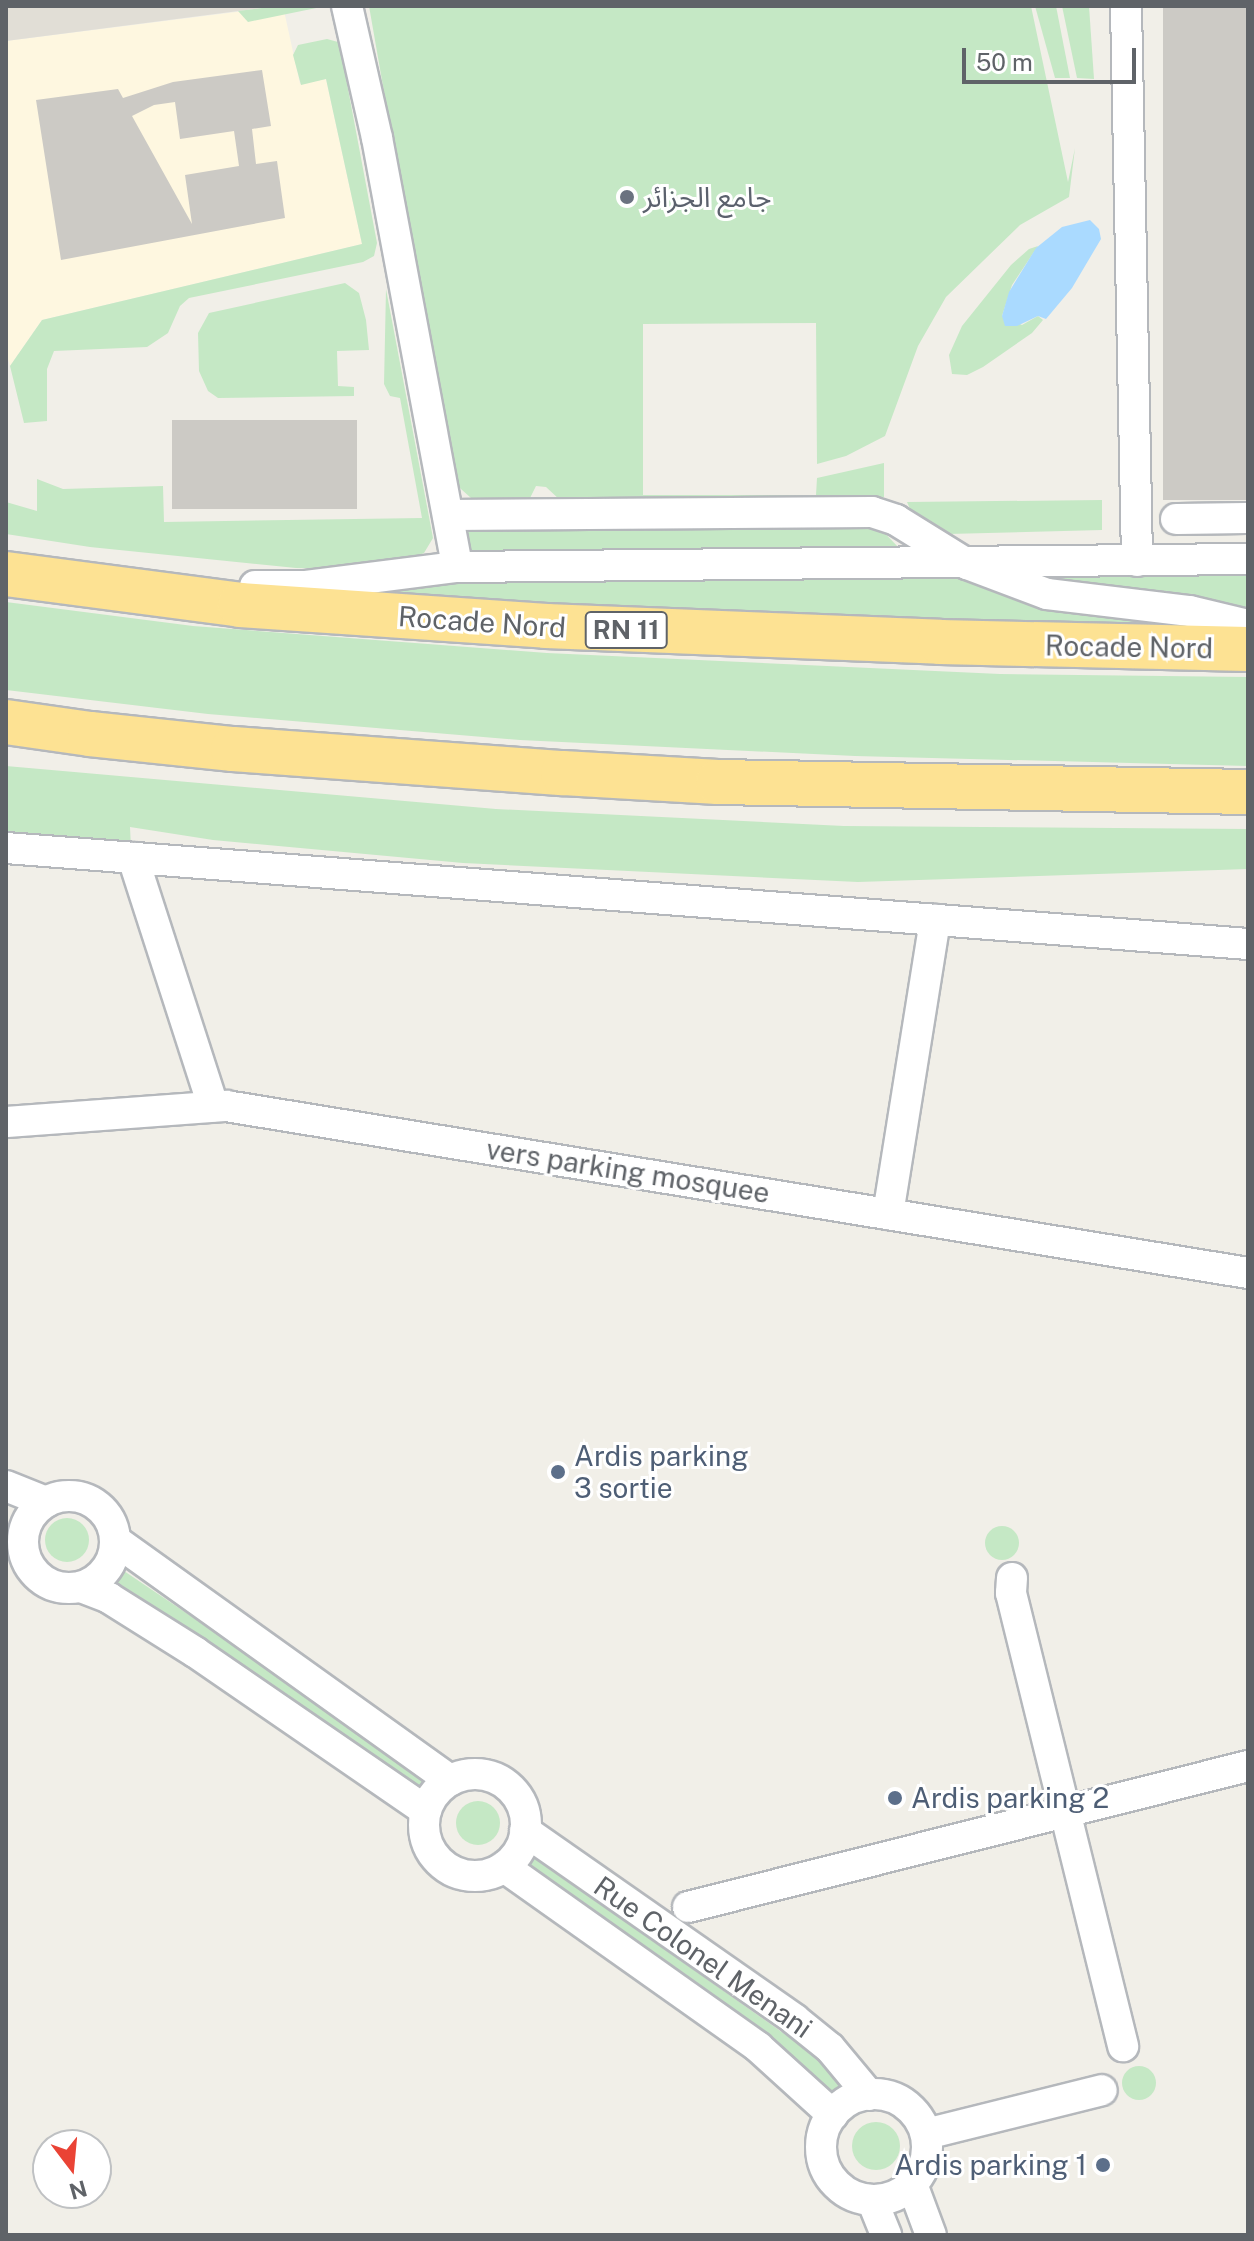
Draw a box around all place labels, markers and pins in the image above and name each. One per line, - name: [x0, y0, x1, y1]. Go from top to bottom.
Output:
- place label: جامع الجزائر: [643, 180, 771, 214]
- marker: جامع الجزائر: [618, 188, 636, 206]
- place label: Ardis parking 3 sortie: [574, 1439, 749, 1505]
- marker: Ardis parking 3 sortie: [549, 1463, 567, 1481]
- place label: Ardis parking 2: [911, 1781, 1109, 1815]
- marker: Ardis parking 2: [886, 1789, 904, 1807]
- place label: Ardis parking 1: [894, 2148, 1087, 2182]
- marker: Ardis parking 1: [1094, 2156, 1112, 2174]

